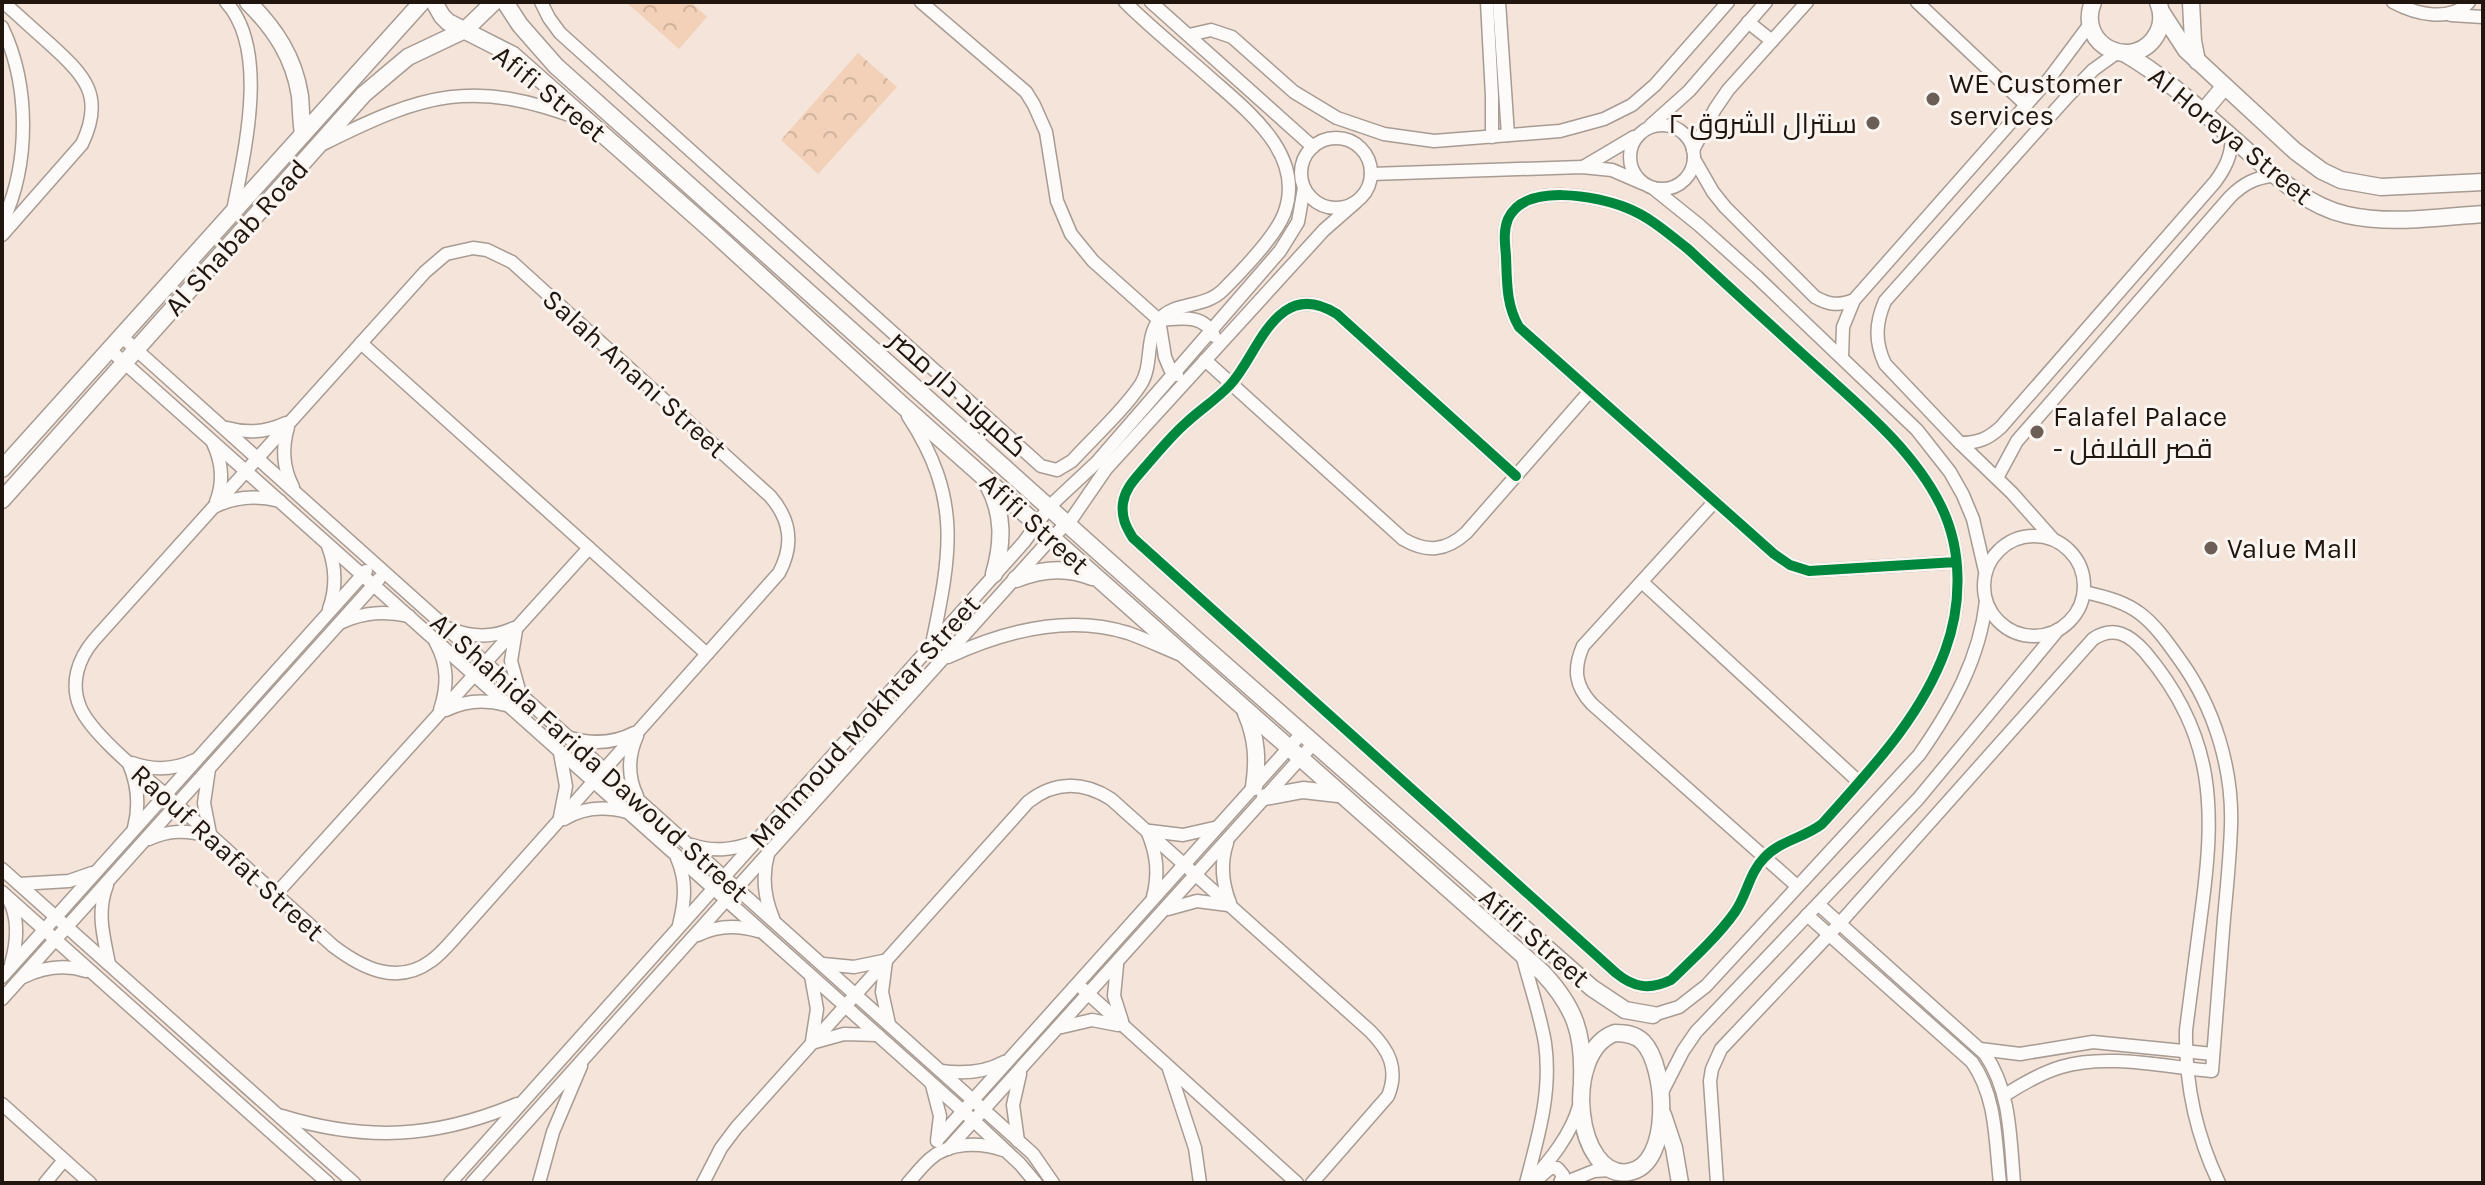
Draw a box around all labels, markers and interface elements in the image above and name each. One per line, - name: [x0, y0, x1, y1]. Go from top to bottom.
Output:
- street label: Afifi Street: [487, 38, 613, 149]
- street label: Al Horeya Street: [2142, 59, 2319, 211]
- place label: WE Customer services: [1949, 67, 2123, 132]
- marker: WE Customer services: [1924, 90, 1942, 108]
- place label: سنترال الشروق ٢: [1668, 107, 1857, 140]
- marker: سنترال الشروق ٢: [1864, 114, 1882, 132]
- street label: Al Shabab Road: [157, 152, 315, 323]
- street label: Salah Anani Street: [536, 282, 734, 465]
- street label: كمبوند دار مصر: [881, 321, 1034, 464]
- place label: Falafel Palace - قصر الفلافل: [2053, 400, 2227, 465]
- marker: Falafel Palace - قصر الفلافل: [2028, 423, 2046, 441]
- street label: Afifi Street: [973, 466, 1096, 581]
- place label: Value Mall: [2227, 532, 2358, 565]
- marker: Value Mall: [2202, 539, 2220, 557]
- street label: Mahmoud Mokhtar Street: [742, 588, 987, 855]
- street label: Al Shahida Farida Dawoud Street: [424, 606, 756, 909]
- street label: Raouf Raafat Street: [124, 757, 331, 948]
- street label: Afifi Street: [1473, 880, 1597, 994]

